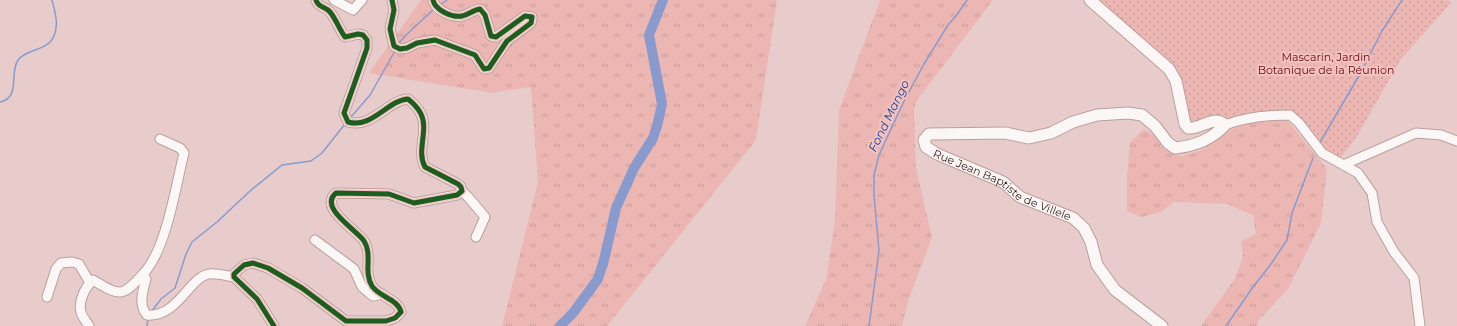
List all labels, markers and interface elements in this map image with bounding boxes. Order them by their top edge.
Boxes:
park label: Mascarin, Jardin Botanique de la Réunion [1258,50,1394,77]
water label: Fond Mango [865,77,913,154]
street label: Rue Jean Baptiste de Villele [931,146,1074,224]

